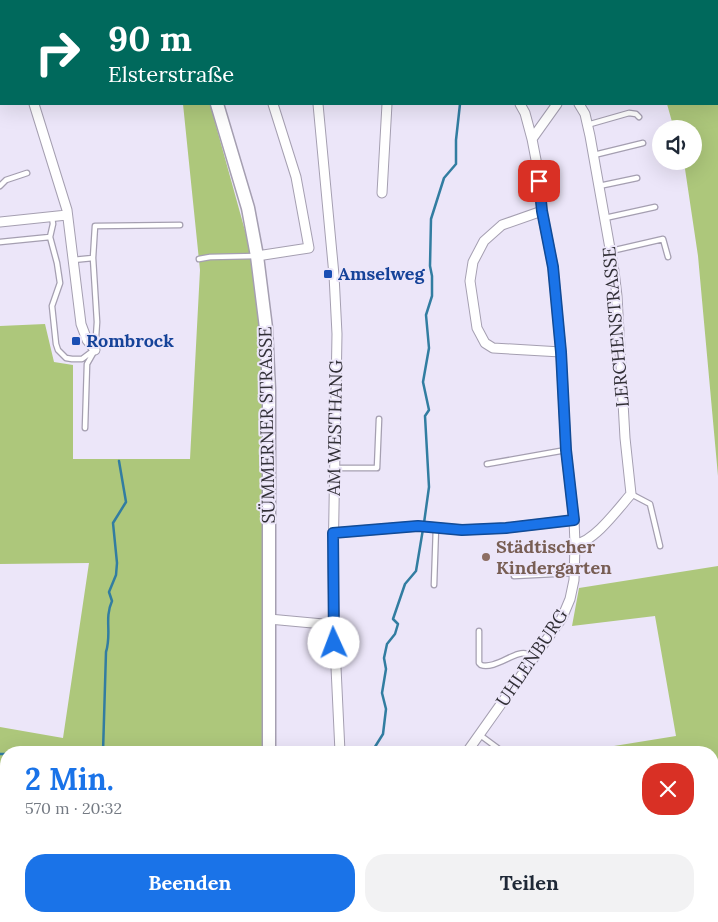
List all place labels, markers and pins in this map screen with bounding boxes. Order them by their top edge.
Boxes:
pin [518,160,560,202]
place label: Amselweg [338,262,425,285]
marker: Amselweg [322,268,334,280]
place label: Rombrock [86,329,174,352]
marker: Rombrock [70,335,82,347]
place label: Städtischer Kindergarten [496,535,612,579]
marker: Städtischer Kindergarten [480,551,492,563]

